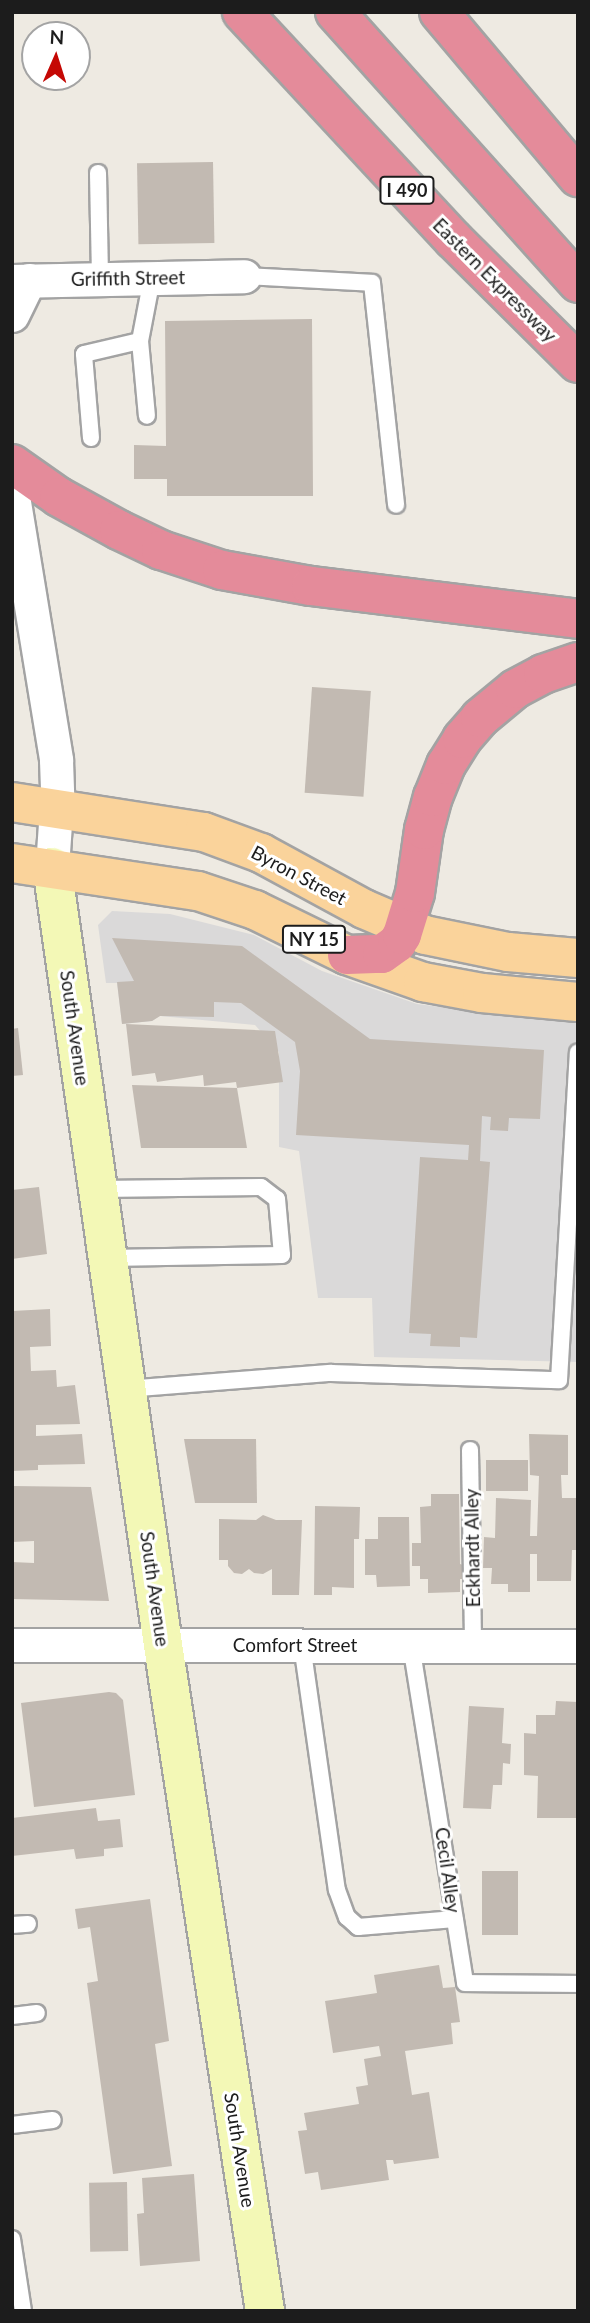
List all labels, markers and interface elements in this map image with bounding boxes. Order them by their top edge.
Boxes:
north arrow [21,21,91,91]
text: N [49,25,65,48]
road number: I 490 [379,176,435,204]
street label: Eastern Expressway [428,213,562,347]
street label: Griffith Street [71,266,185,290]
street label: Byron Street [247,840,351,910]
road number: NY 15 [281,924,347,954]
street label: South Avenue [56,969,94,1087]
street label: Eckhardt Alley [460,1488,484,1608]
street label: South Avenue [136,1530,174,1648]
street label: Comfort Street [233,1634,357,1656]
street label: Cecil Alley [431,1825,465,1915]
street label: South Avenue [220,2091,260,2209]

